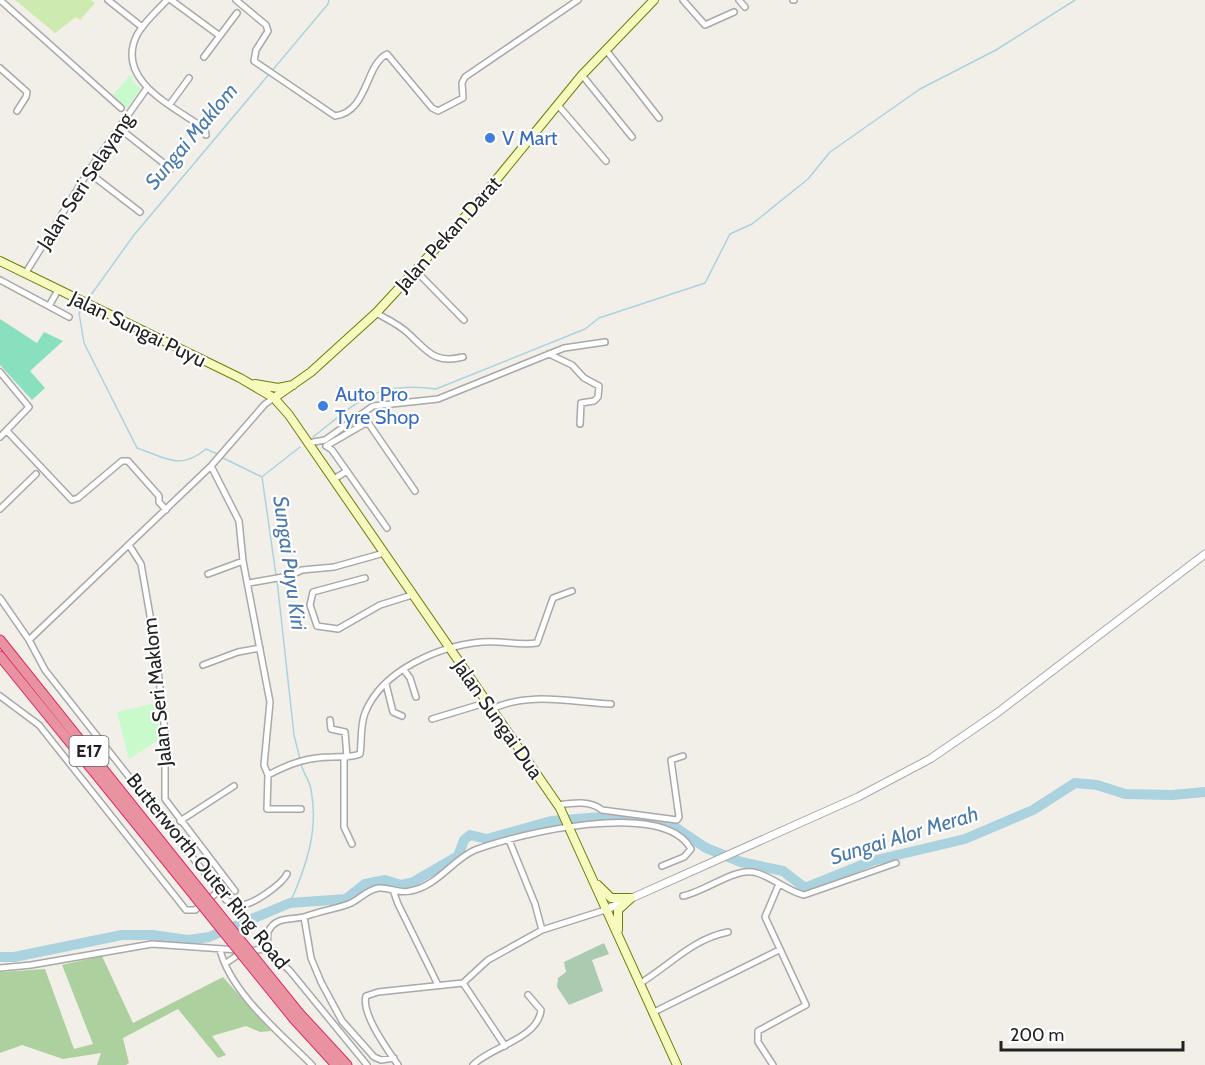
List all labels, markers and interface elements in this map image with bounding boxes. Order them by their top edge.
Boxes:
water label: Sungai Maklom [139,78,243,194]
street label: Jalan Seri Selayang [31,107,139,255]
place label: V Mart [502,126,558,150]
marker: V Mart [483,131,497,145]
street label: Jalan Pekan Darat [389,171,506,297]
street label: Jalan Sungai Puyu [65,285,210,372]
place label: Auto Pro Tyre Shop [335,382,419,429]
marker: Auto Pro Tyre Shop [316,399,330,413]
water label: Sungai Puyu Kiri [268,494,312,632]
street label: Jalan Seri Maklom [137,616,177,769]
street label: Jalan Sungai Dua [447,654,548,784]
road number: E17 [70,736,109,766]
street label: Butterworth Outer Ring Road [122,768,294,974]
water label: Sungai Alor Merah [827,801,981,869]
scale bar [1001,1014,1182,1052]
text: 200 m [1010,1024,1064,1046]

